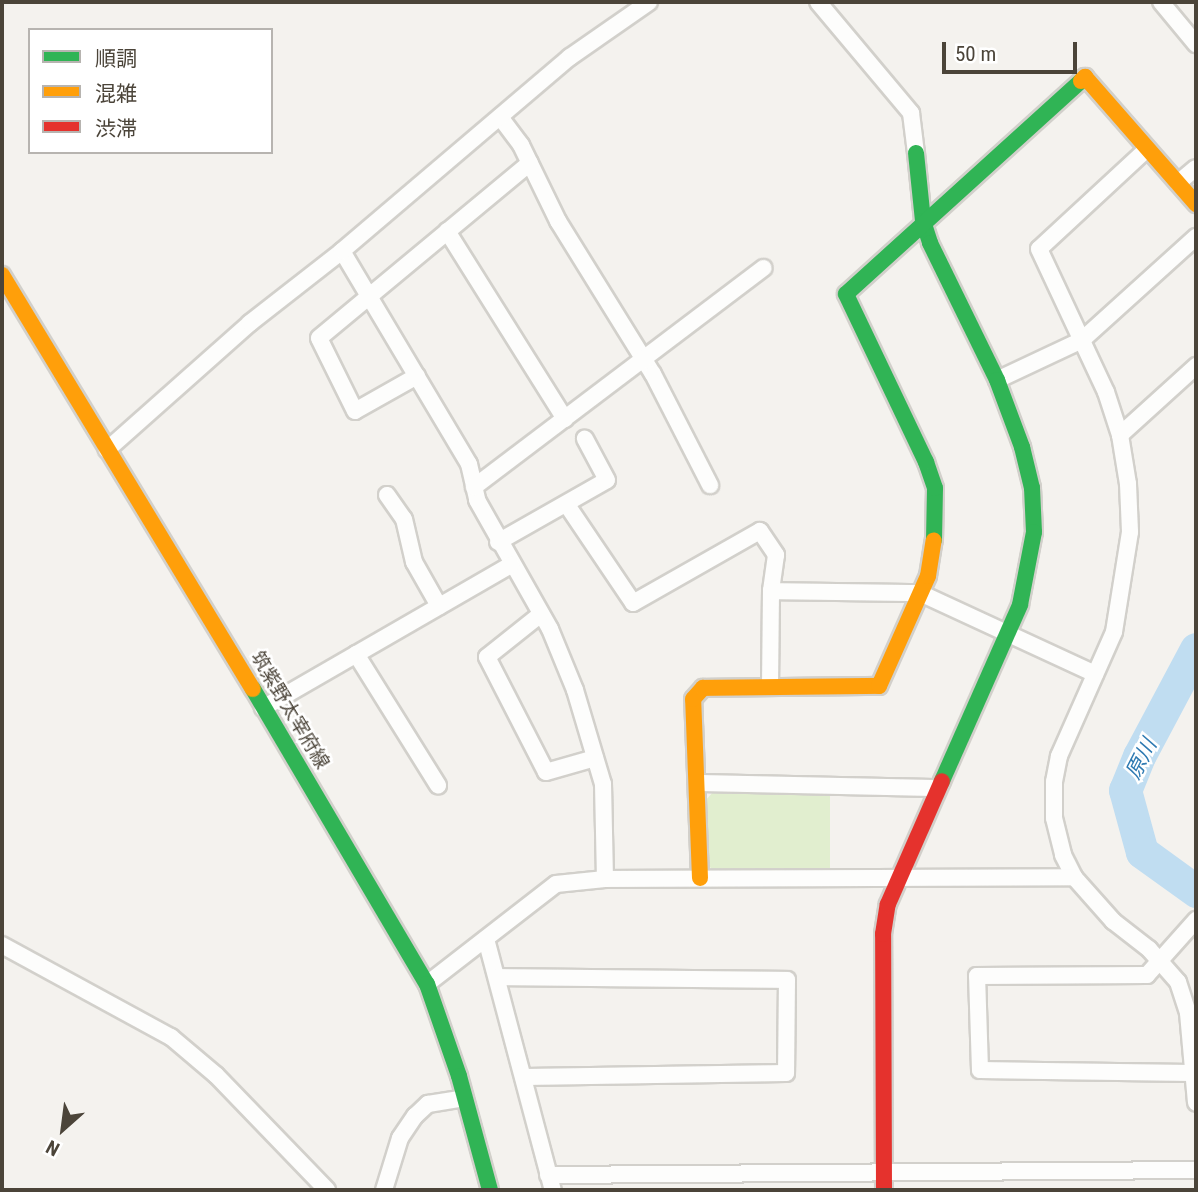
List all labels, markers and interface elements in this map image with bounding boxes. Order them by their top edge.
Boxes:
legend [28,28,273,154]
scale bar [946,28,1081,72]
text: 50 m [955,42,996,66]
text: 順調 [95,47,137,71]
text: 混雑 [95,82,137,106]
text: 渋滞 [95,117,137,141]
street label: 筑紫野太宰府線 [246,647,334,773]
water label: 原川 [1120,735,1162,783]
north arrow [28,1094,98,1164]
text: N [42,1135,63,1161]

